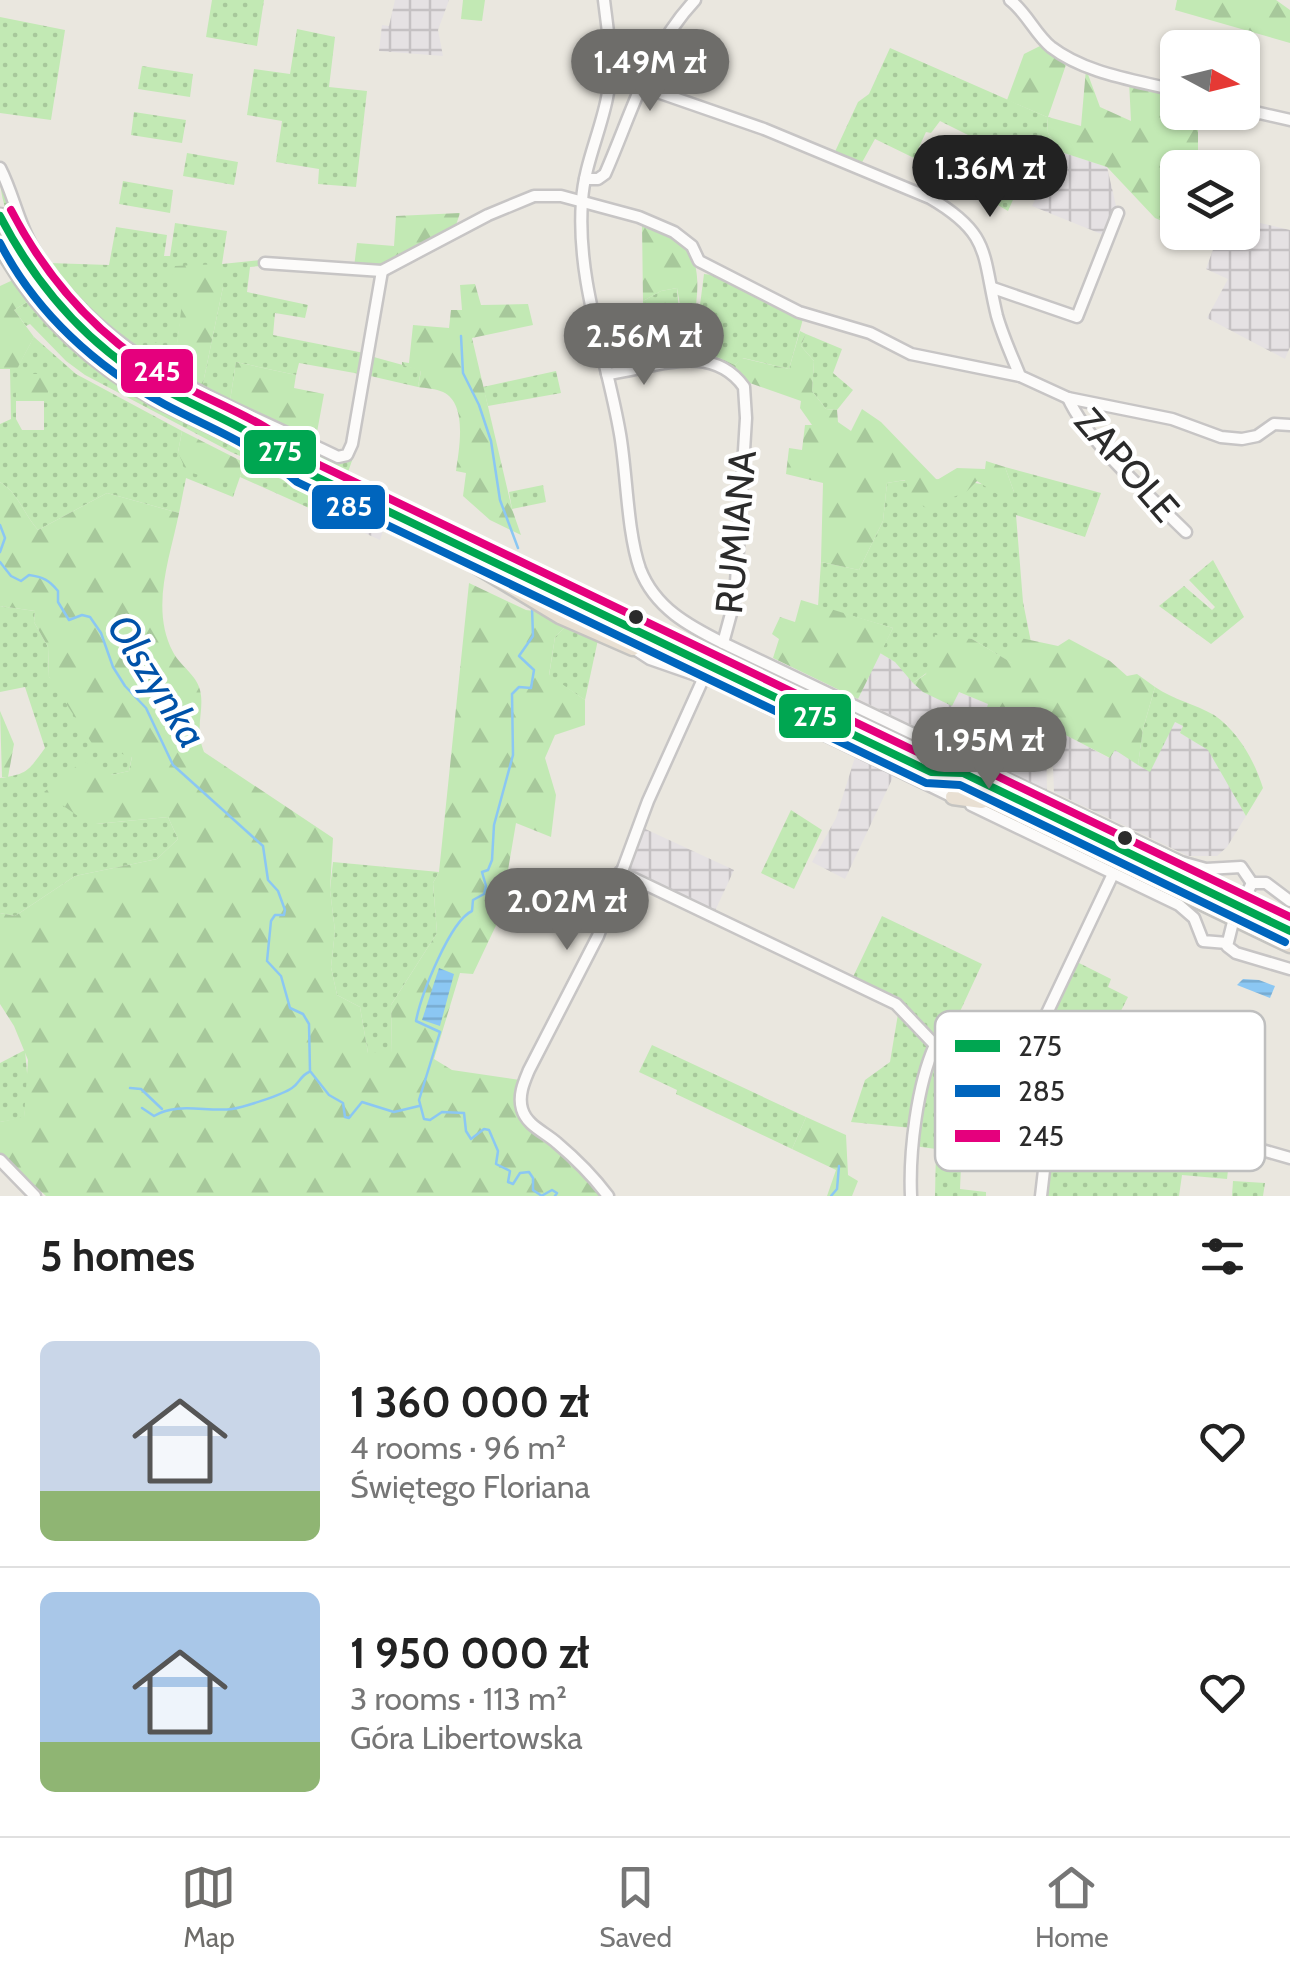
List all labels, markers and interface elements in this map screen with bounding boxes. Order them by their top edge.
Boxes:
pin: 1.49M zł [547,29,753,114]
north arrow [1160,30,1260,130]
map controls [1160,30,1260,250]
text: 1.49M zł [593,42,707,81]
pin: 1.36M zł [887,135,1093,220]
text: 1.36M zł [934,148,1046,187]
button: layers [1160,150,1260,250]
pin: 2.56M zł [541,303,747,388]
text: 2.56M zł [586,316,702,355]
line badge: 245 [119,347,195,395]
text: 245 [133,354,181,388]
street label: ZAPOLE [1065,398,1190,531]
line badge: 275 [242,428,318,476]
text: 275 [258,434,302,468]
street label: RUMIANA [705,448,766,616]
line badge: 285 [310,483,387,531]
text: 285 [326,489,372,523]
water label: Olszynka [97,605,217,756]
unlabelled marker [626,607,646,627]
line badge: 275 [777,692,853,740]
text: 275 [793,699,837,733]
pin: 1.95M zł [886,707,1092,792]
text: 1.95M zł [934,720,1044,759]
unlabelled marker [1115,828,1135,848]
pin: 2.02M zł [464,868,670,953]
text: 2.02M zł [507,881,627,920]
legend [935,1011,1265,1171]
text: 275 [1018,1029,1062,1063]
text: 285 [1018,1074,1065,1108]
text: 245 [1018,1119,1064,1153]
icon: filters [1195,1229,1250,1284]
text: 5 homes [40,1230,195,1282]
text: 1 360 000 zł [350,1376,589,1428]
icon: home [120,1381,240,1501]
icon: heart [1195,1414,1250,1469]
text: 4 rooms · 96 m² [350,1428,566,1467]
text: Świętego Floriana [350,1467,590,1506]
text: 1 950 000 zł [350,1627,589,1679]
icon: home [120,1632,240,1752]
icon: heart [1195,1665,1250,1720]
text: 3 rooms · 113 m² [350,1679,567,1718]
text: Góra Libertowska [350,1718,583,1757]
tab: Map [181,1860,236,1954]
tab: Saved [599,1860,672,1954]
tab: Home [1035,1860,1109,1954]

